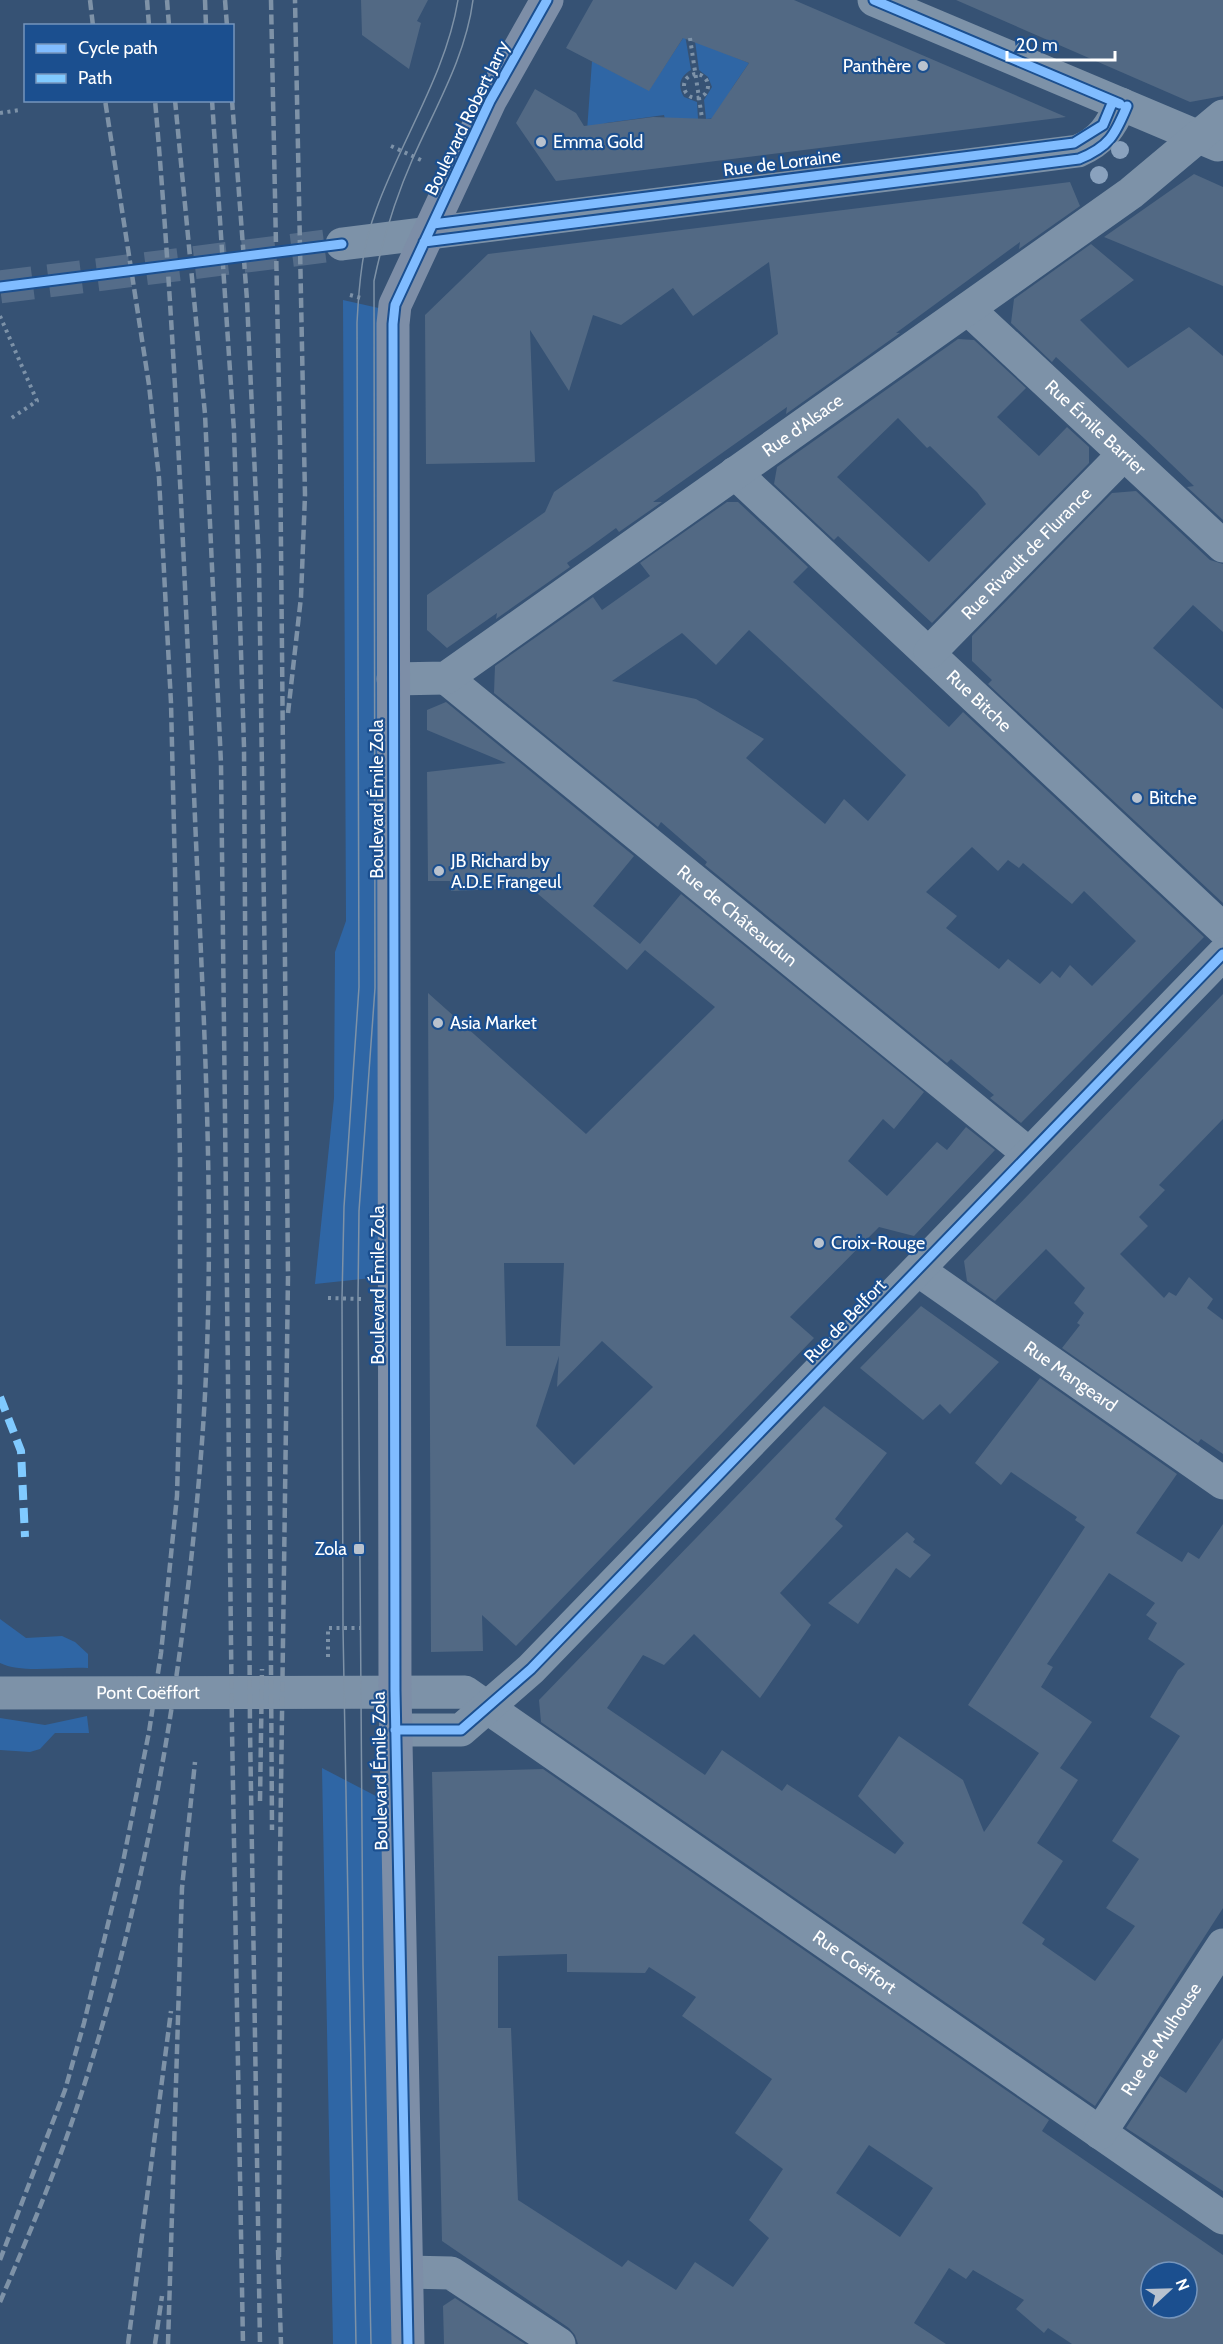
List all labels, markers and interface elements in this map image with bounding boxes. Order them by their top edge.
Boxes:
legend [24,24,234,102]
scale bar [1007,24,1115,62]
text: 20 m [1016,34,1058,56]
text: Cycle path [78,37,158,59]
street label: Boulevard Robert Jarry [420,37,514,199]
place label: Panthère [843,55,911,77]
marker: Panthère [916,59,930,73]
text: Path [78,67,112,89]
place label: Emma Gold [553,131,643,153]
marker: Emma Gold [534,135,548,149]
street label: Rue de Lorraine [722,145,842,181]
street label: Rue Émile Barrier [1040,375,1151,480]
street label: Rue d'Alsace [758,389,847,462]
street label: Rue Rivault de Flurance [957,483,1096,624]
street label: Rue Bitche [942,665,1016,737]
street label: Boulevard Émile Zola [366,719,388,879]
place label: Bitche [1149,787,1197,809]
marker: Bitche [1130,791,1144,805]
place label: JB Richard by A.D.E Frangeul [450,850,562,893]
street label: Rue de Châteaudun [673,860,802,971]
marker: JB Richard by A.D.E Frangeul [432,864,446,878]
place label: Asia Market [450,1012,537,1034]
marker: Asia Market [431,1016,445,1030]
street label: Boulevard Émile Zola [367,1205,389,1365]
place label: Croix-Rouge [831,1232,925,1254]
marker: Croix-Rouge [812,1236,826,1250]
street label: Rue de Belfort [799,1274,891,1368]
street label: Rue Mangeard [1020,1336,1121,1417]
place label: Zola [315,1538,347,1560]
marker: Zola [352,1542,366,1556]
street label: Pont Coëffort [96,1682,200,1704]
street label: Boulevard Émile Zola [368,1691,392,1851]
street label: Rue Coëffort [808,1926,900,1999]
street label: Rue de Mulhouse [1116,1979,1206,2100]
north arrow [1139,2260,1199,2320]
text: N [1172,2276,1193,2293]

